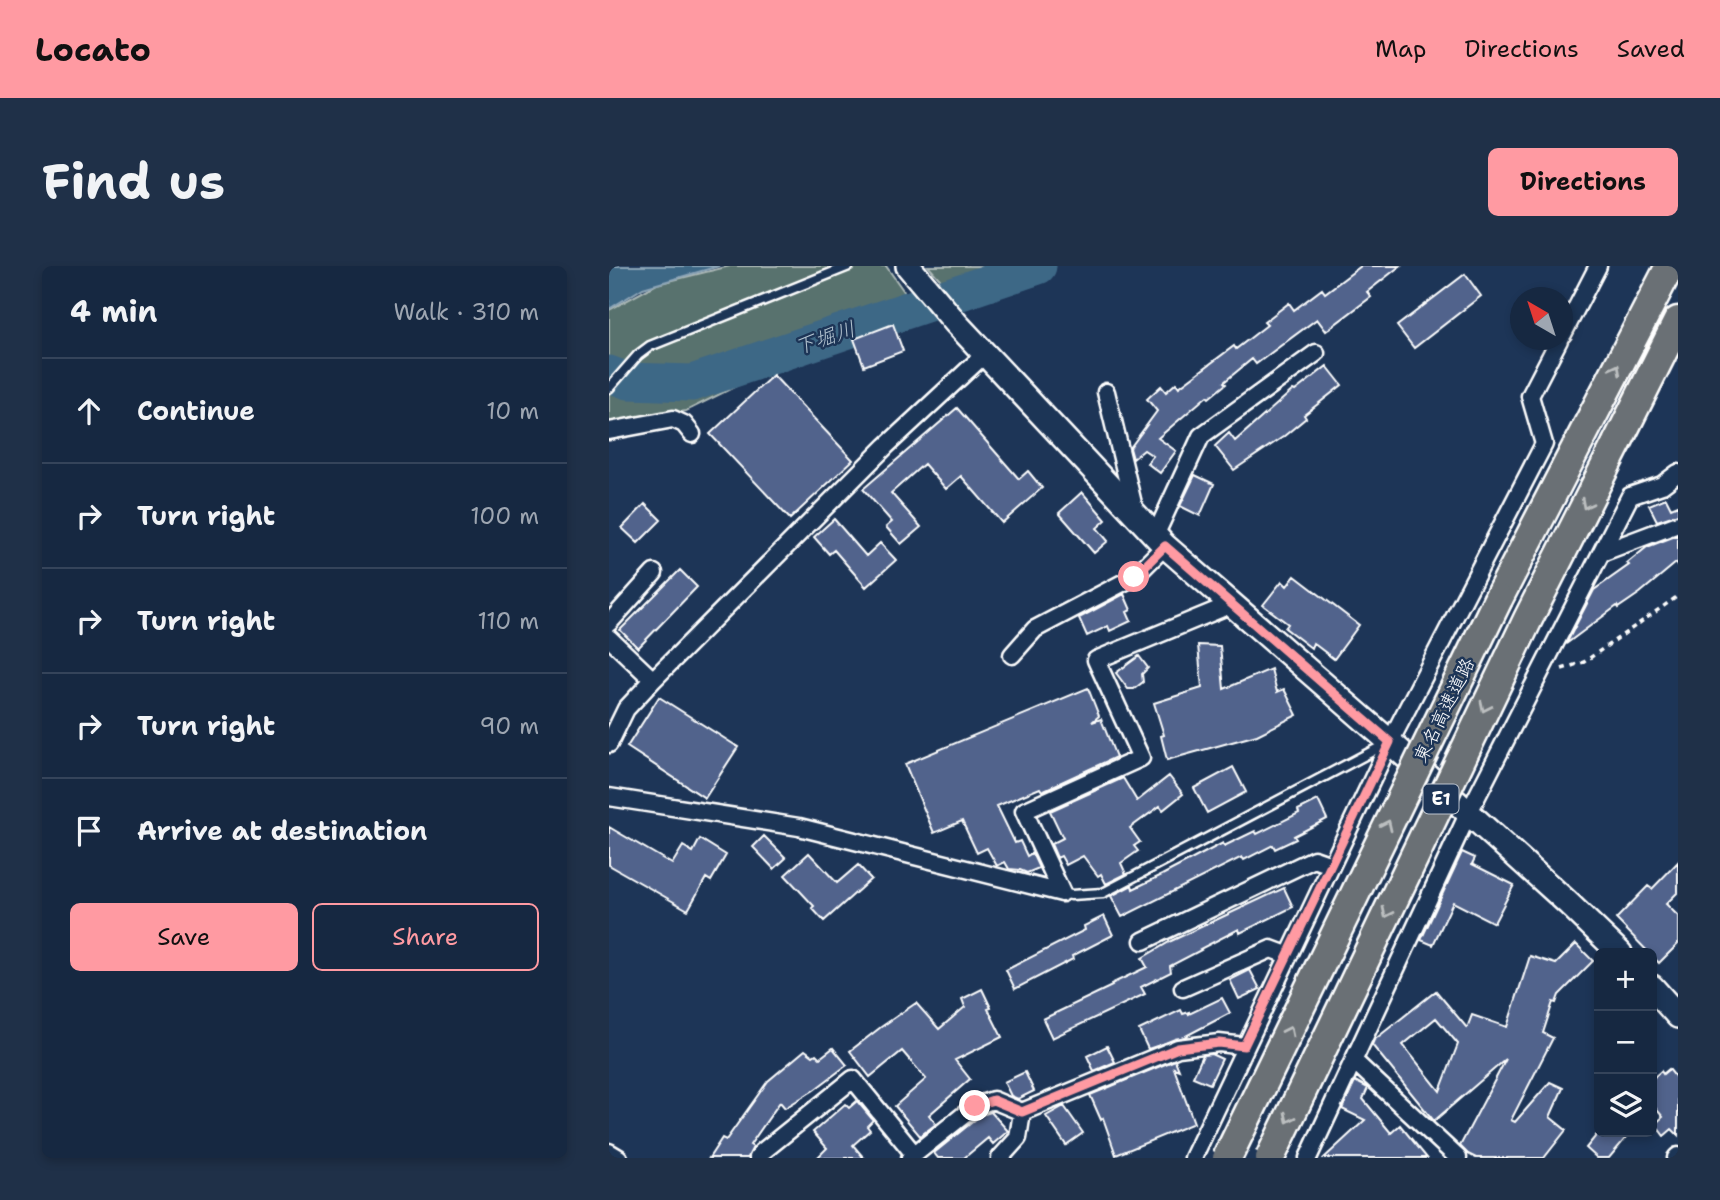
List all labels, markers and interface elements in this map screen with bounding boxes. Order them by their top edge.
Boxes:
text: Locato [35,27,151,72]
text: Map [1375,33,1426,65]
text: Directions [1464,33,1579,65]
text: Saved [1617,33,1685,65]
button: Directions [1488,148,1678,216]
text: Find us [42,149,225,215]
north arrow [1510,287,1573,350]
text: 4 min [70,291,157,332]
text: Walk · 310 m [394,297,539,327]
water label: 下堀川 [791,315,859,361]
one-way arrow [1607,364,1621,376]
icon: ahead [70,392,108,430]
text: Continue [137,393,255,428]
text: 10 m [486,396,539,426]
icon: right [70,497,108,535]
one-way arrow [1581,497,1595,509]
text: Turn right [137,498,275,533]
text: 100 m [470,501,539,531]
route start [1118,561,1149,592]
icon: right [70,602,108,640]
text: Turn right [137,603,275,638]
text: 110 m [477,606,539,636]
street label: 東名高速道路 [1408,653,1480,767]
one-way arrow [1479,700,1493,713]
icon: right [70,707,108,745]
text: Turn right [137,708,275,743]
text: 90 m [479,711,539,741]
road number: E1 [1423,784,1459,814]
icon: arrive [70,812,108,850]
text: Arrive at destination [137,813,427,848]
one-way arrow [1379,820,1393,832]
button: Save [70,903,298,971]
button: Share [312,903,539,971]
one-way arrow [1381,906,1395,918]
map controls [1594,948,1657,1137]
button: + [1594,948,1657,1011]
button: − [1594,1011,1657,1074]
one-way arrow [1281,1026,1295,1038]
button: layers [1594,1074,1657,1137]
route end [959,1090,990,1121]
one-way arrow [1283,1111,1297,1123]

